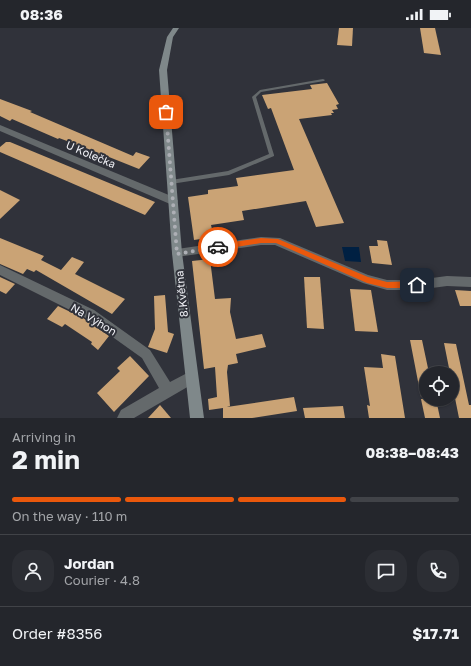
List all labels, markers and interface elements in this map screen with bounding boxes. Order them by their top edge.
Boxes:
text: 08:36 [20,5,63,23]
pin [149,95,183,129]
icon: bag [155,101,177,123]
street label: U Kolečka [64,138,118,170]
courier [198,227,238,267]
icon: car [207,236,229,258]
pin [400,268,434,302]
street label: 8.Května [172,270,190,318]
icon: home [406,274,428,296]
street label: Na Výhon [69,300,119,338]
map controls [419,366,459,406]
button: locate [419,366,459,406]
text: Arriving in [12,429,76,445]
text: 08:38–08:43 [365,443,459,461]
text: 2 min [12,444,80,475]
text: On the way · 110 m [12,508,127,524]
button: person [12,550,54,592]
button: chat [365,550,407,592]
button: phone [417,550,459,592]
text: Jordan [64,554,114,572]
text: Courier · 4.8 [64,572,140,588]
text: Order #8356 [12,624,102,642]
text: $17.71 [412,624,459,642]

